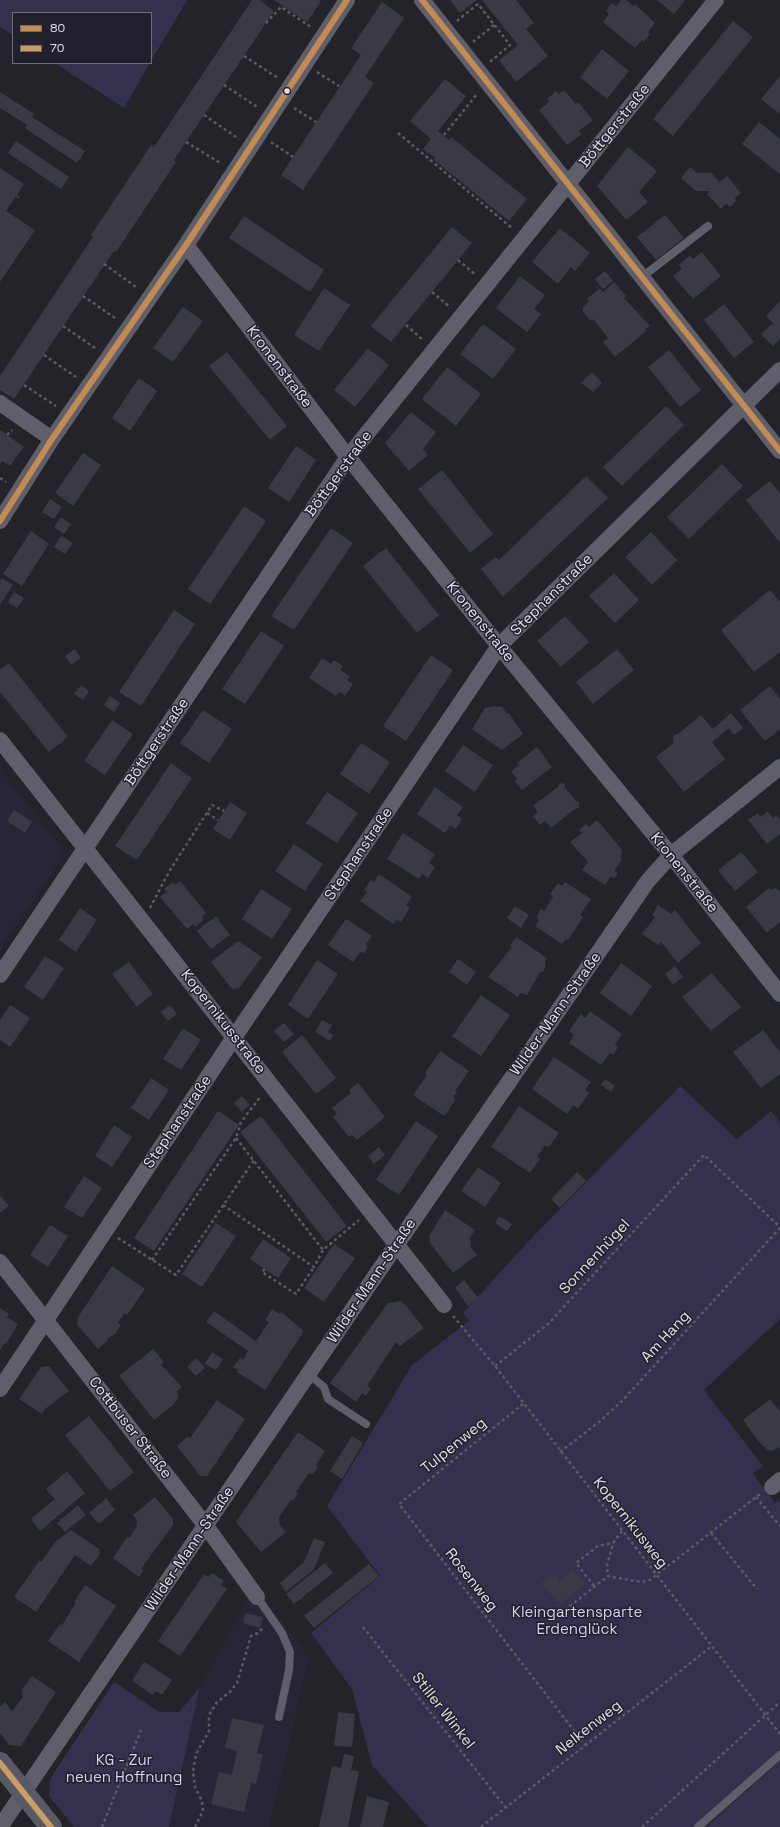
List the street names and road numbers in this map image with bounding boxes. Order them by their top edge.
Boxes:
street label: Böttgerstraße [576,81,654,171]
street label: Kronenstraße [242,322,316,412]
street label: Böttgerstraße [302,427,376,521]
street label: Stephanstraße [507,550,597,640]
street label: Kronenstraße [442,578,518,666]
street label: Böttgerstraße [121,695,193,789]
street label: Stephanstraße [321,804,397,904]
street label: Kronenstraße [646,829,722,917]
street label: Wilder-Mann-Straße [507,949,605,1079]
street label: Kopernikusstraße [177,966,269,1078]
street label: Stephanstraße [140,1072,216,1172]
street label: Wilder-Mann-Straße [324,1215,420,1347]
street label: Sonnenhügel [556,1216,634,1298]
street label: Am Hang [638,1308,694,1366]
street label: Cottbuser Straße [85,1374,175,1482]
street label: Tulpenweg [418,1414,490,1478]
street label: Kopernikusweg [589,1474,671,1572]
street label: Wilder-Mann-Straße [142,1483,238,1615]
street label: Rosenweg [441,1545,501,1615]
street label: Stiller Winkel [408,1669,478,1753]
street label: Nelkenweg [553,1697,625,1759]

